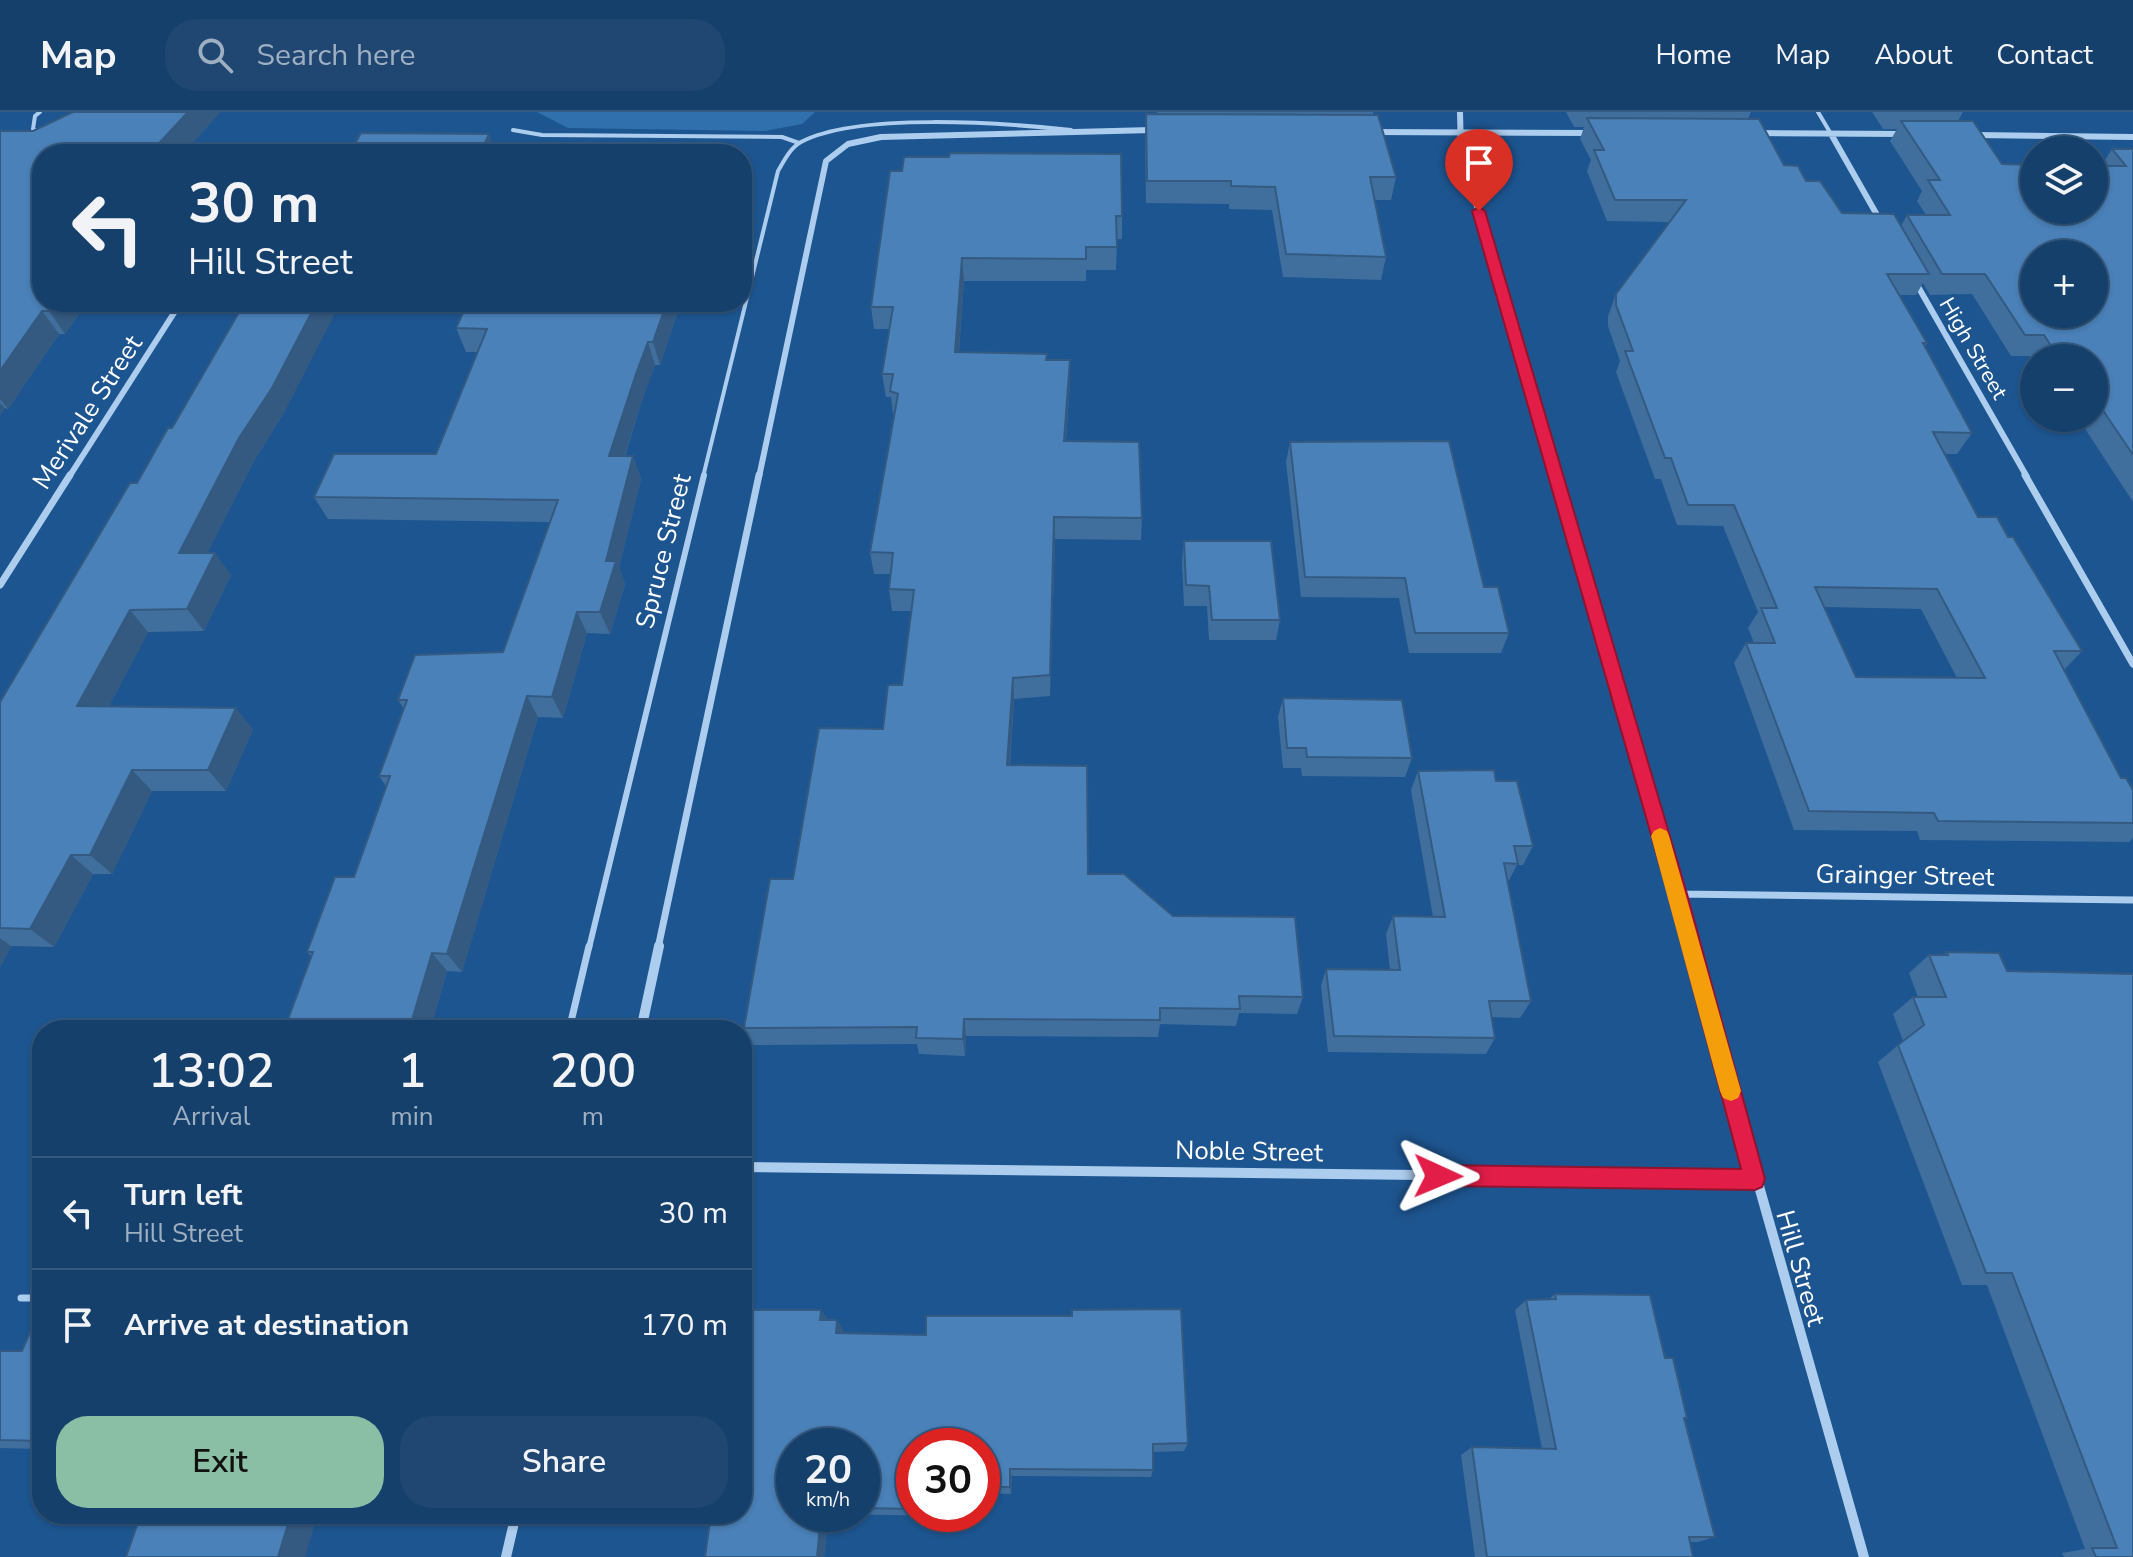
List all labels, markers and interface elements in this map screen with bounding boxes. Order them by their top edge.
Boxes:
search box [165,19,725,91]
text: Map [40,30,117,81]
icon: search [193,33,237,77]
text: Search here [257,35,416,76]
text: Home [1656,36,1731,74]
text: Map [1775,36,1830,74]
text: About [1874,36,1952,74]
text: Contact [1996,36,2093,74]
pin [1445,129,1513,211]
map controls [2020,136,2108,432]
button: layers [2020,136,2108,224]
icon: arrive [1457,141,1501,185]
text: 30 m [188,165,319,242]
icon: left [56,176,160,280]
text: Hill Street [188,238,353,287]
button: + [2020,240,2108,328]
street label: High Street [1932,292,2015,405]
street label: Merivale Street [24,328,151,496]
button: − [2020,344,2108,432]
street label: Spruce Street [627,469,700,632]
street label: Grainger Street [1815,856,1995,895]
text: 13:02 [148,1038,275,1104]
text: 1 [398,1038,426,1104]
text: 200 [550,1038,636,1104]
text: Arrival [172,1099,250,1134]
text: min [391,1099,434,1134]
text: m [582,1099,604,1134]
street label: Noble Street [1175,1133,1324,1170]
position arrow [1396,1134,1480,1218]
text: Turn left [124,1175,242,1216]
icon: left [56,1191,100,1235]
text: 30 m [659,1193,728,1234]
street label: Hill Street [1767,1206,1834,1331]
text: Hill Street [124,1216,243,1251]
icon: arrive [56,1303,100,1347]
text: Arrive at destination [124,1305,409,1346]
text: 170 m [641,1305,728,1346]
button: Exit [56,1416,384,1508]
button: Share [400,1416,728,1508]
speed limit sign: 30 [896,1428,1000,1532]
text: 20 [804,1443,852,1497]
text: km/h [806,1486,850,1513]

